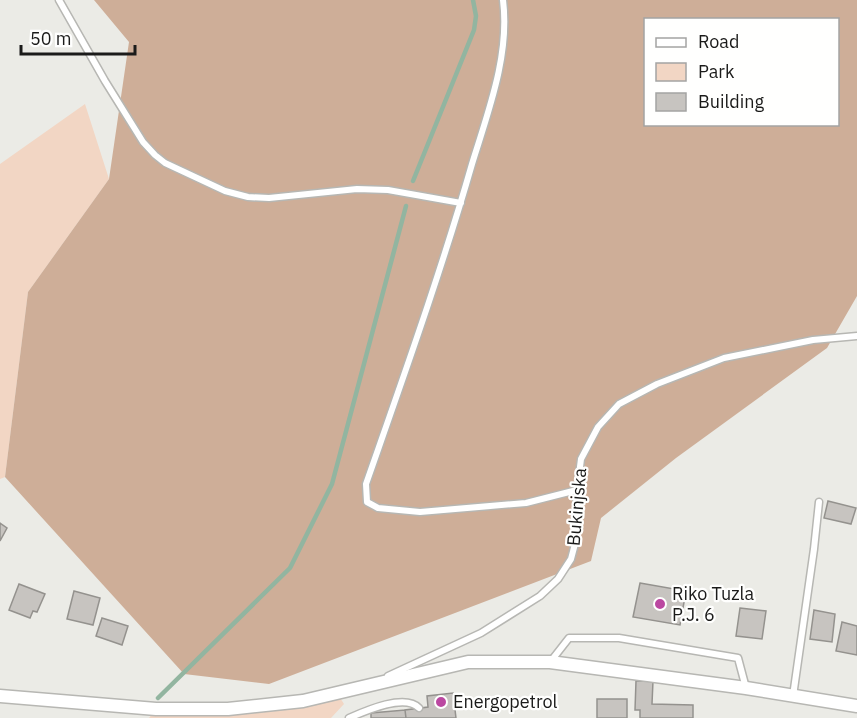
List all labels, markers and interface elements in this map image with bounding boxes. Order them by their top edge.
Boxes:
scale bar [21,18,135,56]
legend [644,18,839,126]
text: 50 m [30,27,72,50]
text: Road [698,30,739,53]
text: Park [698,60,735,83]
text: Building [698,90,765,113]
street label: Bukinjska [562,466,591,547]
place label: Riko Tuzla P.J. 6 [672,582,754,626]
marker: Riko Tuzla P.J. 6 [653,597,667,611]
place label: Energopetrol [453,690,558,713]
marker: Energopetrol [434,695,448,709]

